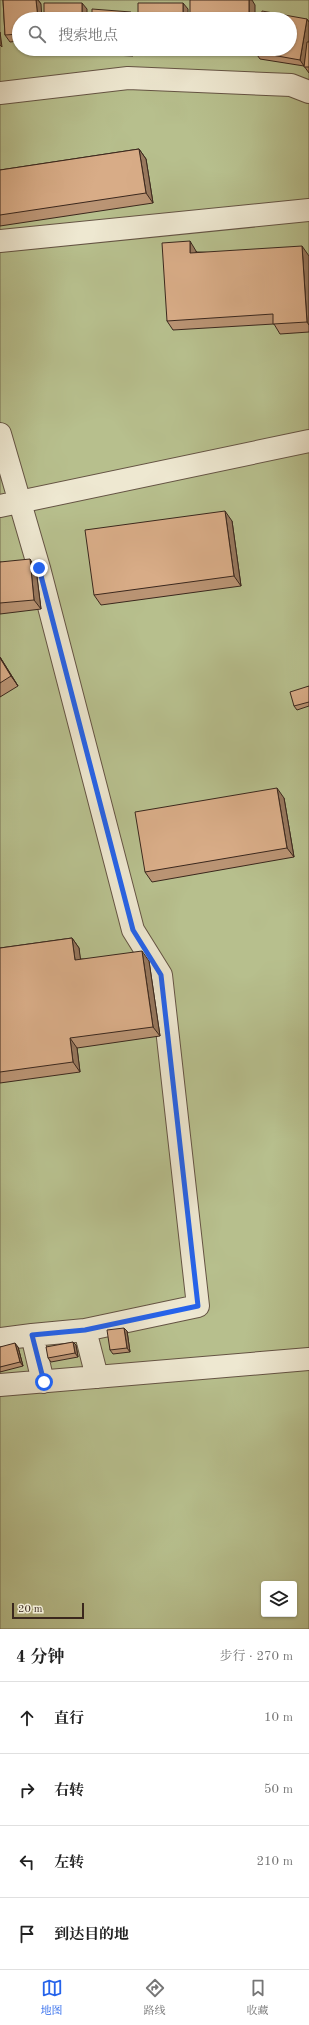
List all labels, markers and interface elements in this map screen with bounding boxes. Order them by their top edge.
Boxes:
search box [12,12,297,56]
icon: search [26,23,48,45]
text: 搜索地点 [58,29,118,44]
route end [30,559,48,577]
route start [35,1373,53,1391]
map controls [261,1581,297,1617]
button: layers [261,1581,297,1617]
scale bar [12,1601,84,1620]
text: 20 m [18,1604,43,1615]
text: 4 分钟 [16,1649,65,1666]
text: 步行 · 270 m [219,1650,293,1663]
icon: ahead [16,1707,38,1729]
text: 10 m [264,1711,293,1724]
text: 直行 [54,1712,84,1727]
icon: right [16,1779,38,1801]
text: 50 m [264,1783,293,1796]
text: 右转 [54,1784,84,1799]
icon: left [16,1851,38,1873]
text: 210 m [256,1855,293,1868]
text: 左转 [54,1856,84,1871]
icon: arrive [16,1923,38,1945]
text: 到达目的地 [54,1928,129,1943]
tab: 地图 [41,1977,63,2019]
tab: 路线 [144,1977,166,2019]
tab: 收藏 [247,1977,269,2019]

